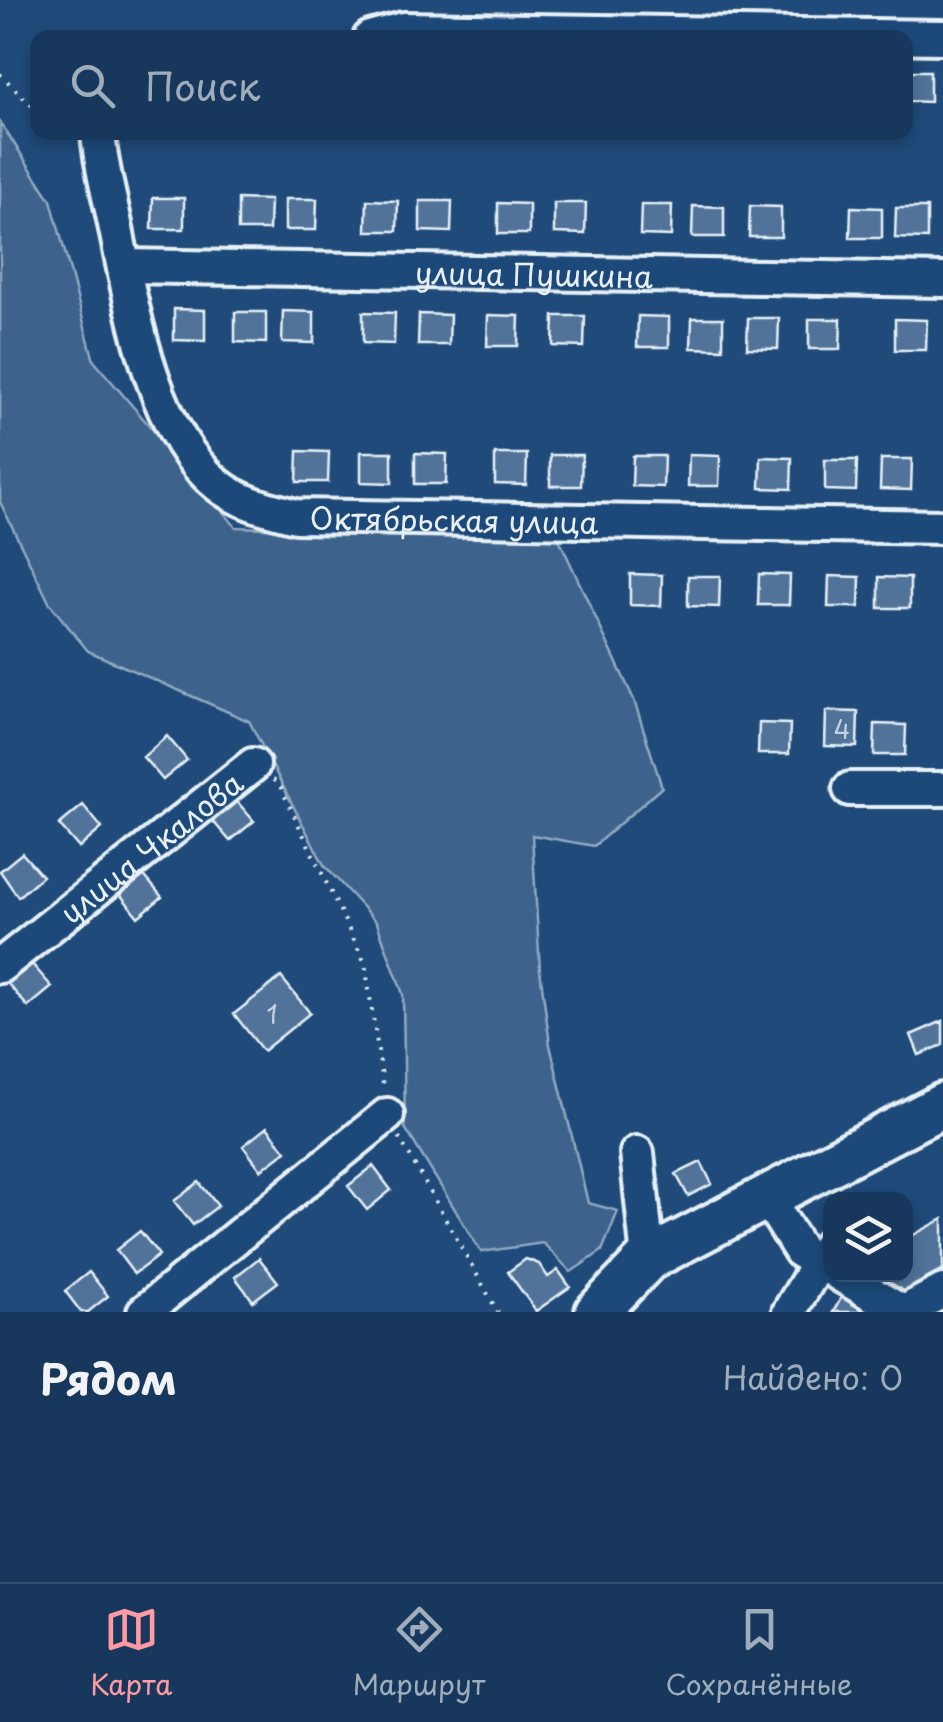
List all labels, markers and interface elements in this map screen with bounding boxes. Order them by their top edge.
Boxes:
search box [30,30,913,140]
text: Поиск [145,57,260,114]
icon: search [65,58,120,113]
street label: улица Пушкина [415,248,653,298]
street label: Октябрьская улица [309,494,599,544]
house number: 4 [834,710,850,748]
street label: улица Чкалова [49,759,252,933]
house number: 1 [266,995,278,1033]
map controls [823,1192,913,1282]
button: layers [823,1192,913,1282]
text: Рядом [40,1346,177,1409]
text: Найдено: 0 [723,1353,903,1401]
tab: Карта [90,1602,172,1705]
tab: Маршрут [353,1602,485,1705]
tab: Сохранённые [666,1602,853,1705]

